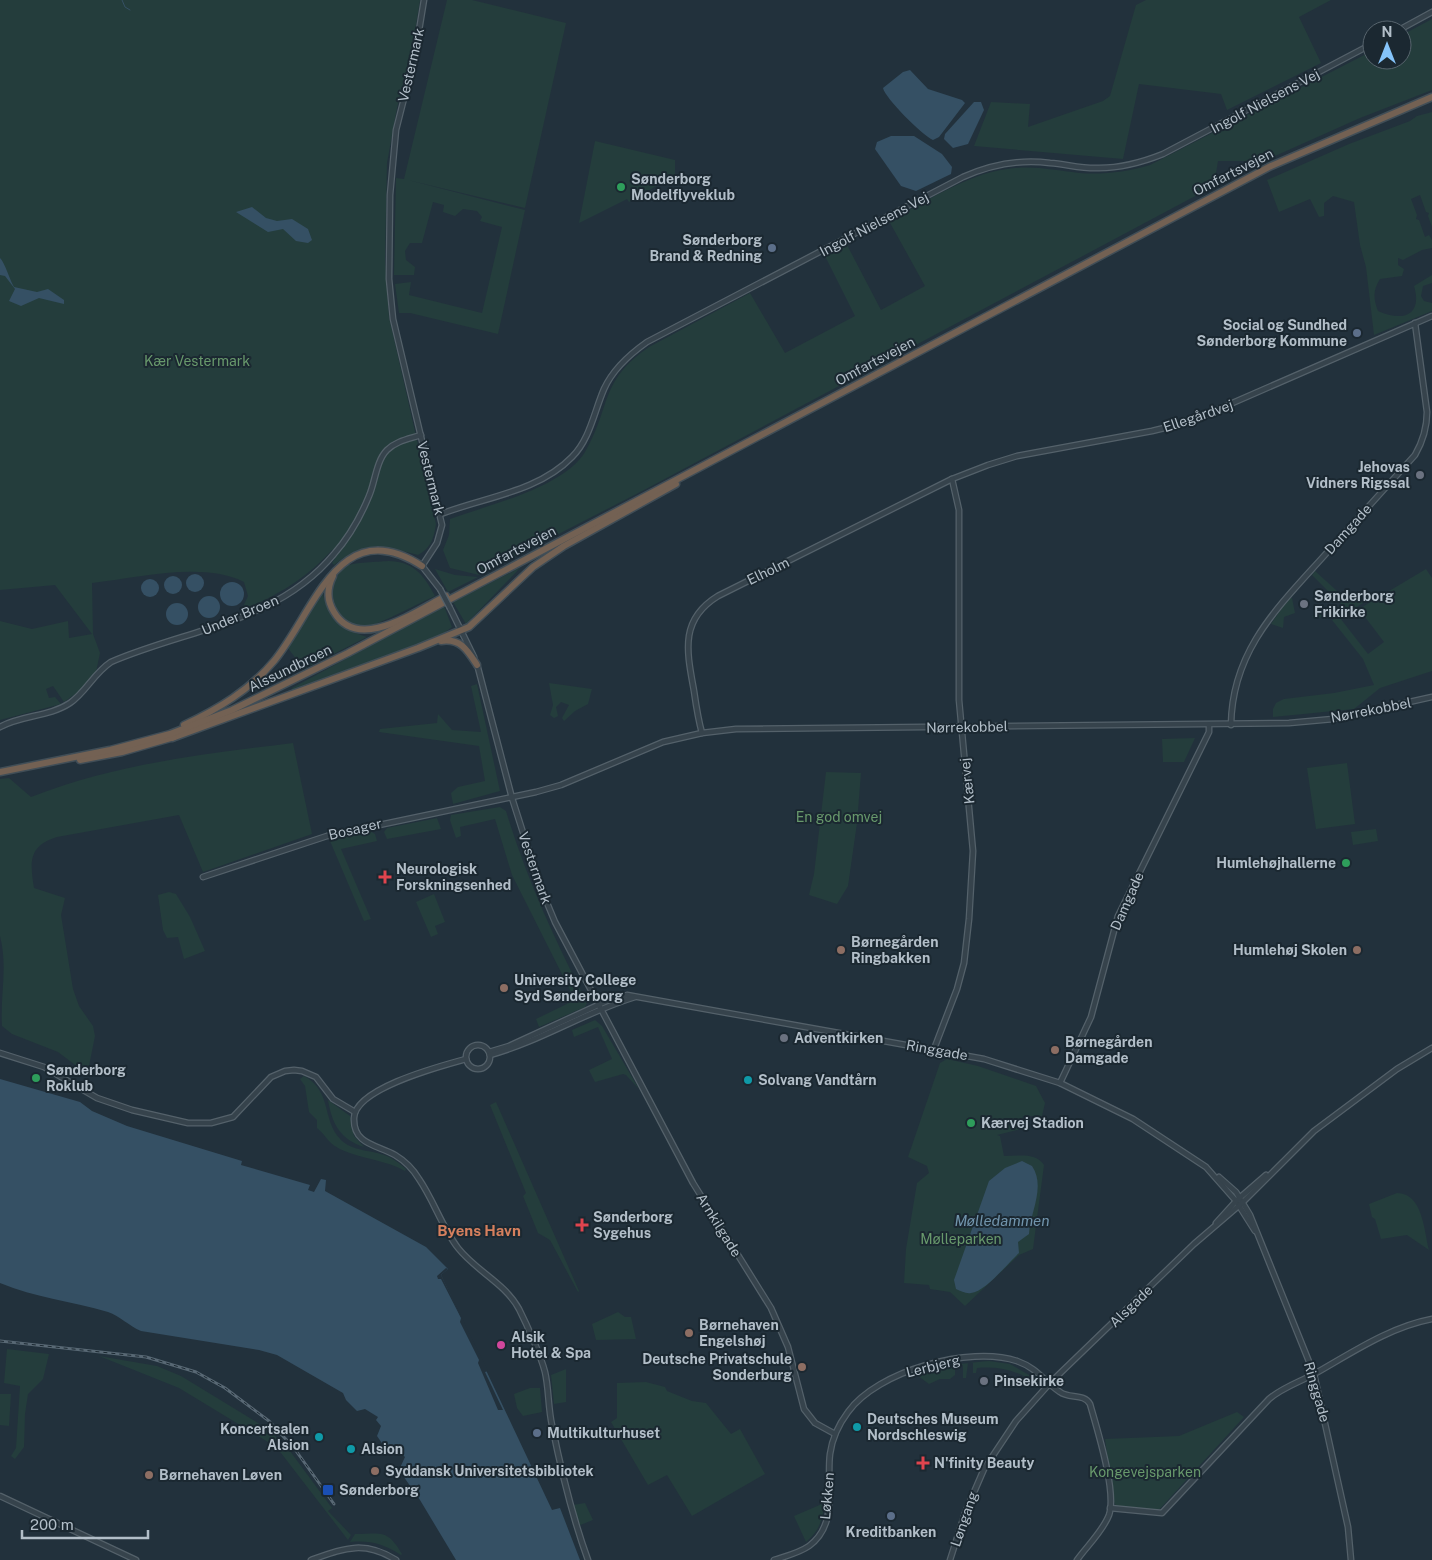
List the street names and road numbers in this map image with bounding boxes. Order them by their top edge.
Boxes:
street label: Vestermark [395,26,427,104]
street label: Ingolf Nielsens Vej [1208,66,1322,136]
street label: Omfartsvejen [1190,145,1276,199]
street label: Ingolf Nielsens Vej [817,189,931,259]
street label: Omfartsvejen [833,333,917,389]
street label: Ellegårdvej [1161,397,1235,435]
street label: Vestermark [414,439,448,517]
street label: Damgade [1321,501,1375,557]
street label: Omfartsvejen [474,522,558,578]
street label: Elholm [744,554,792,588]
street label: Under Broen [199,592,281,638]
street label: Alssundbroen [246,641,334,695]
street label: Nørrekobbel [1329,694,1413,726]
street label: Nørrekobbel [926,718,1008,736]
street label: Kærvej [957,757,977,805]
street label: Bosager [327,815,383,843]
street label: Vestermark [515,830,555,906]
street label: Damgade [1107,869,1147,933]
street label: Ringgade [905,1037,969,1063]
street label: Arnkilgade [693,1190,745,1260]
street label: Alsgade [1106,1282,1156,1330]
street label: Lerbjerg [904,1352,962,1380]
street label: Ringgade [1301,1360,1333,1424]
street label: Løkken [817,1472,837,1520]
street label: Løngang [947,1489,981,1549]

